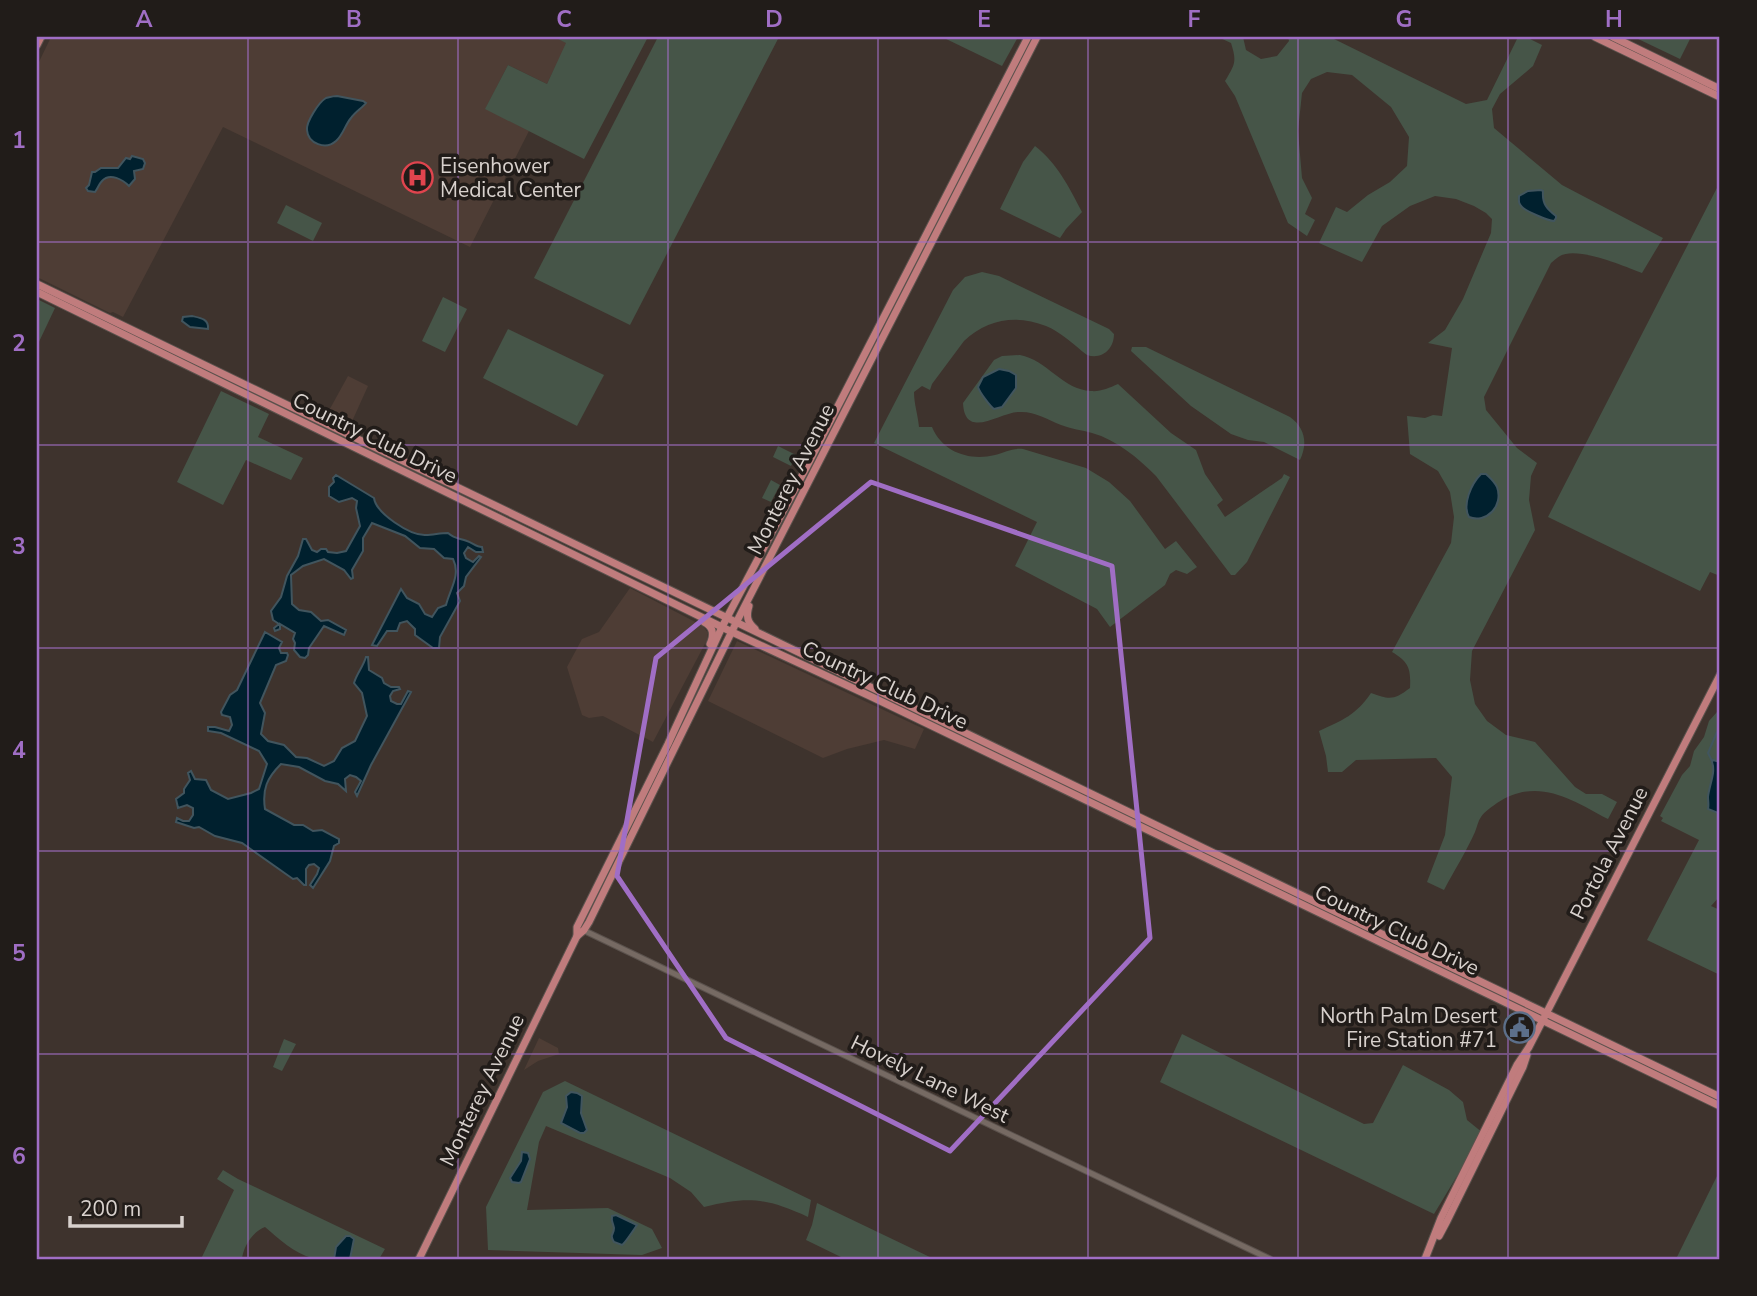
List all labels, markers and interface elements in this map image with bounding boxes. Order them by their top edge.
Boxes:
text: A [135,4,153,35]
text: B [346,4,362,35]
text: C [556,4,572,35]
text: D [765,4,783,35]
text: E [977,4,991,35]
text: F [1188,4,1201,35]
text: G [1396,4,1412,35]
text: H [1605,4,1623,35]
text: 1 [12,125,26,156]
place label: Eisenhower Medical Center [440,152,582,204]
hospital icon: Eisenhower Medical Center [400,161,434,195]
text: 2 [12,328,26,359]
street label: Country Club Drive [288,386,462,490]
street label: Monterey Avenue [741,399,841,559]
text: 3 [12,531,26,562]
street label: Country Club Drive [797,634,973,736]
text: 4 [12,735,26,766]
street label: Portola Avenue [1563,782,1655,924]
street label: Country Club Drive [1310,878,1484,982]
text: 5 [12,938,26,969]
place label: North Palm Desert Fire Station #71 [1320,1002,1498,1054]
street label: Monterey Avenue [433,1009,531,1171]
public building icon: North Palm Desert Fire Station #71 [1503,1011,1537,1045]
street label: Hovely Lane West [846,1029,1014,1130]
text: 6 [12,1141,26,1172]
scale bar [70,1184,182,1228]
text: 200 m [80,1195,141,1223]

